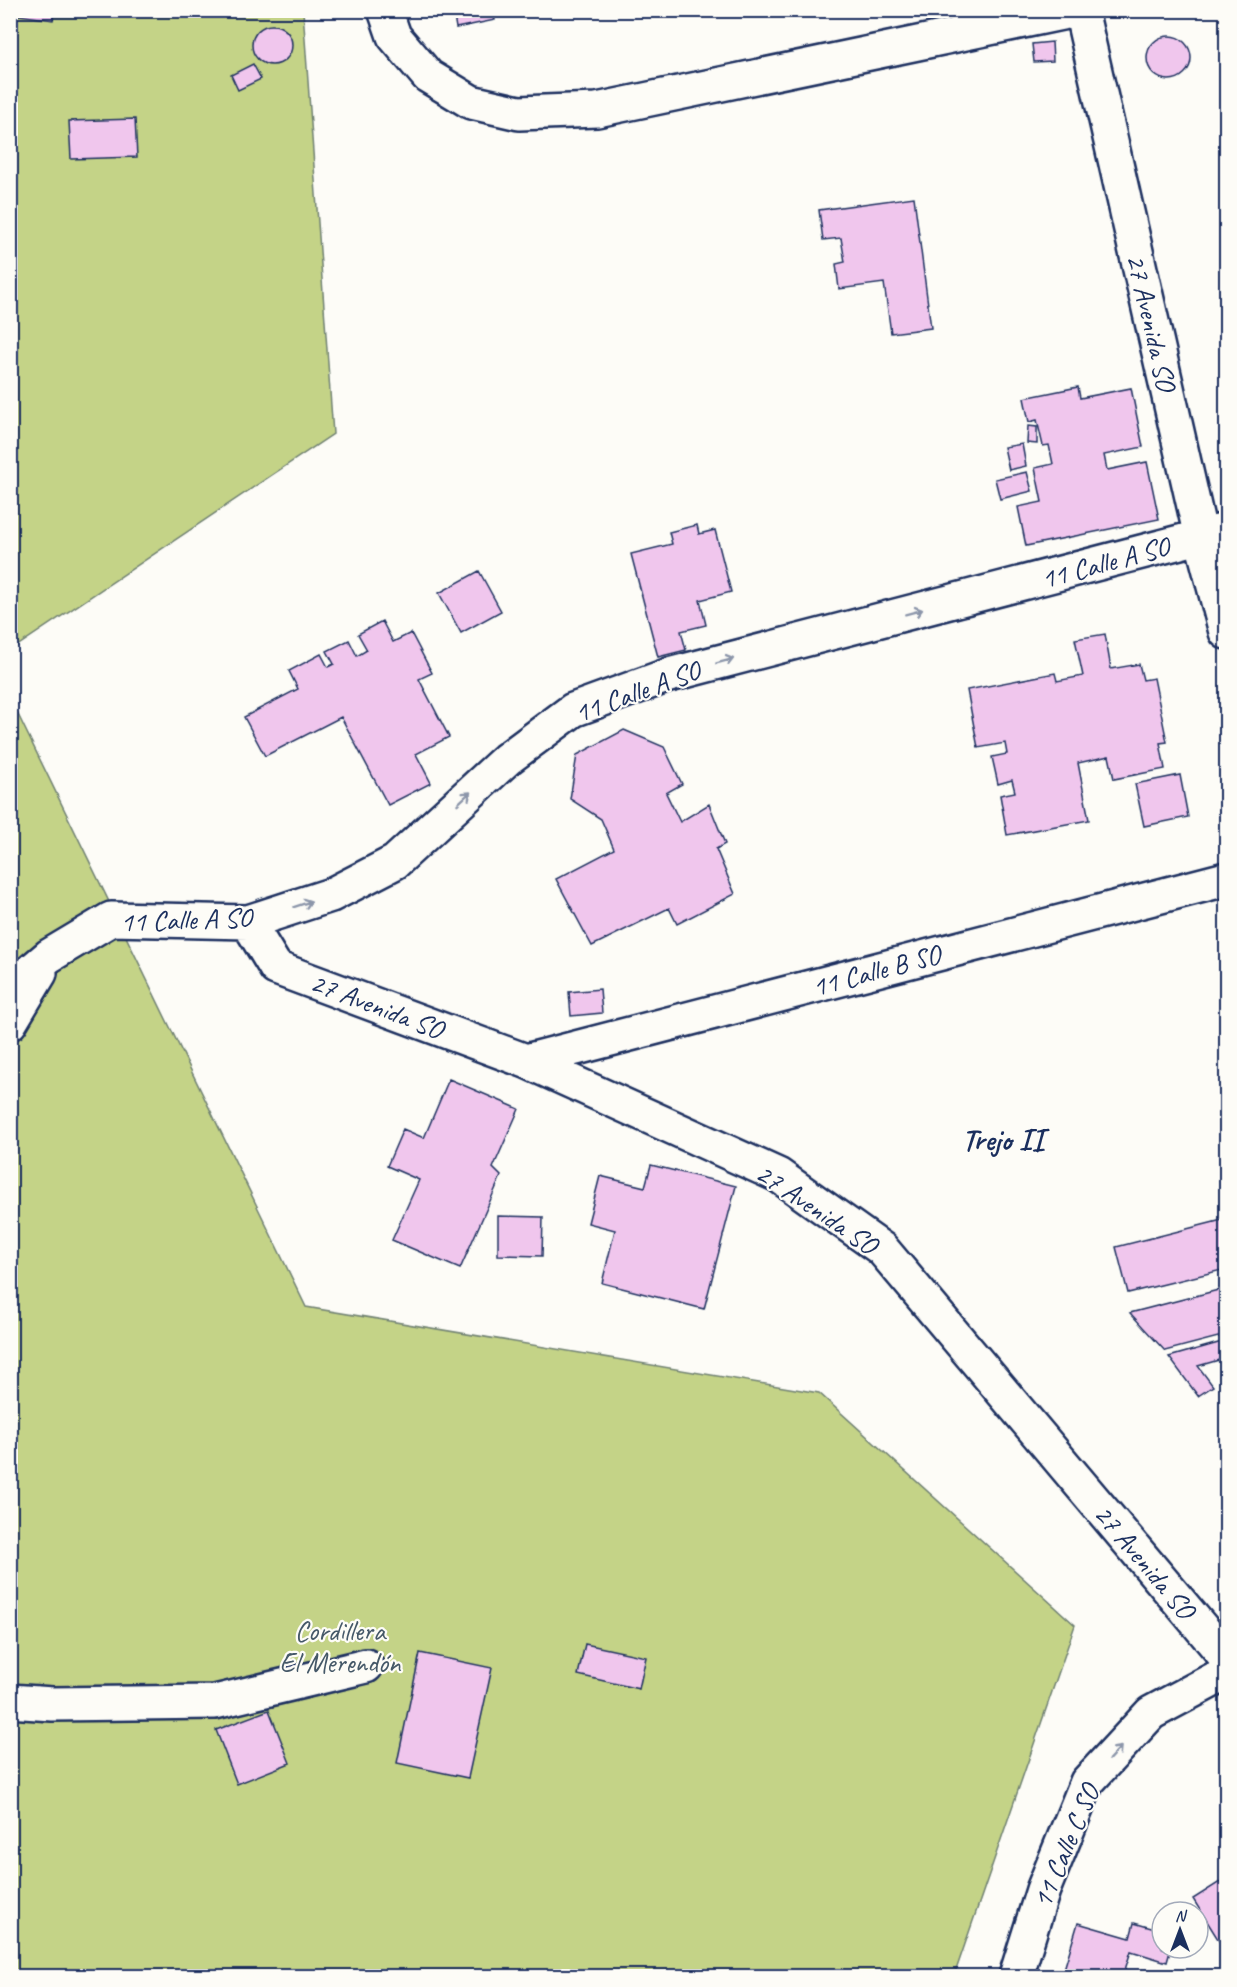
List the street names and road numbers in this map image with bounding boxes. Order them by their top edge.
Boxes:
street label: 27 Avenida SO [1119,250,1185,397]
street label: 11 Calle A SO [1037,528,1176,596]
street label: 11 Calle A SO [570,652,708,730]
street label: 11 Calle A SO [120,900,255,939]
street label: 11 Calle B SO [808,936,947,1004]
street label: 27 Avenida SO [306,964,451,1048]
street label: 27 Avenida SO [749,1155,887,1264]
street label: 27 Avenida SO [1086,1497,1205,1628]
street label: 11 Calle C SO [1024,1777,1108,1913]

